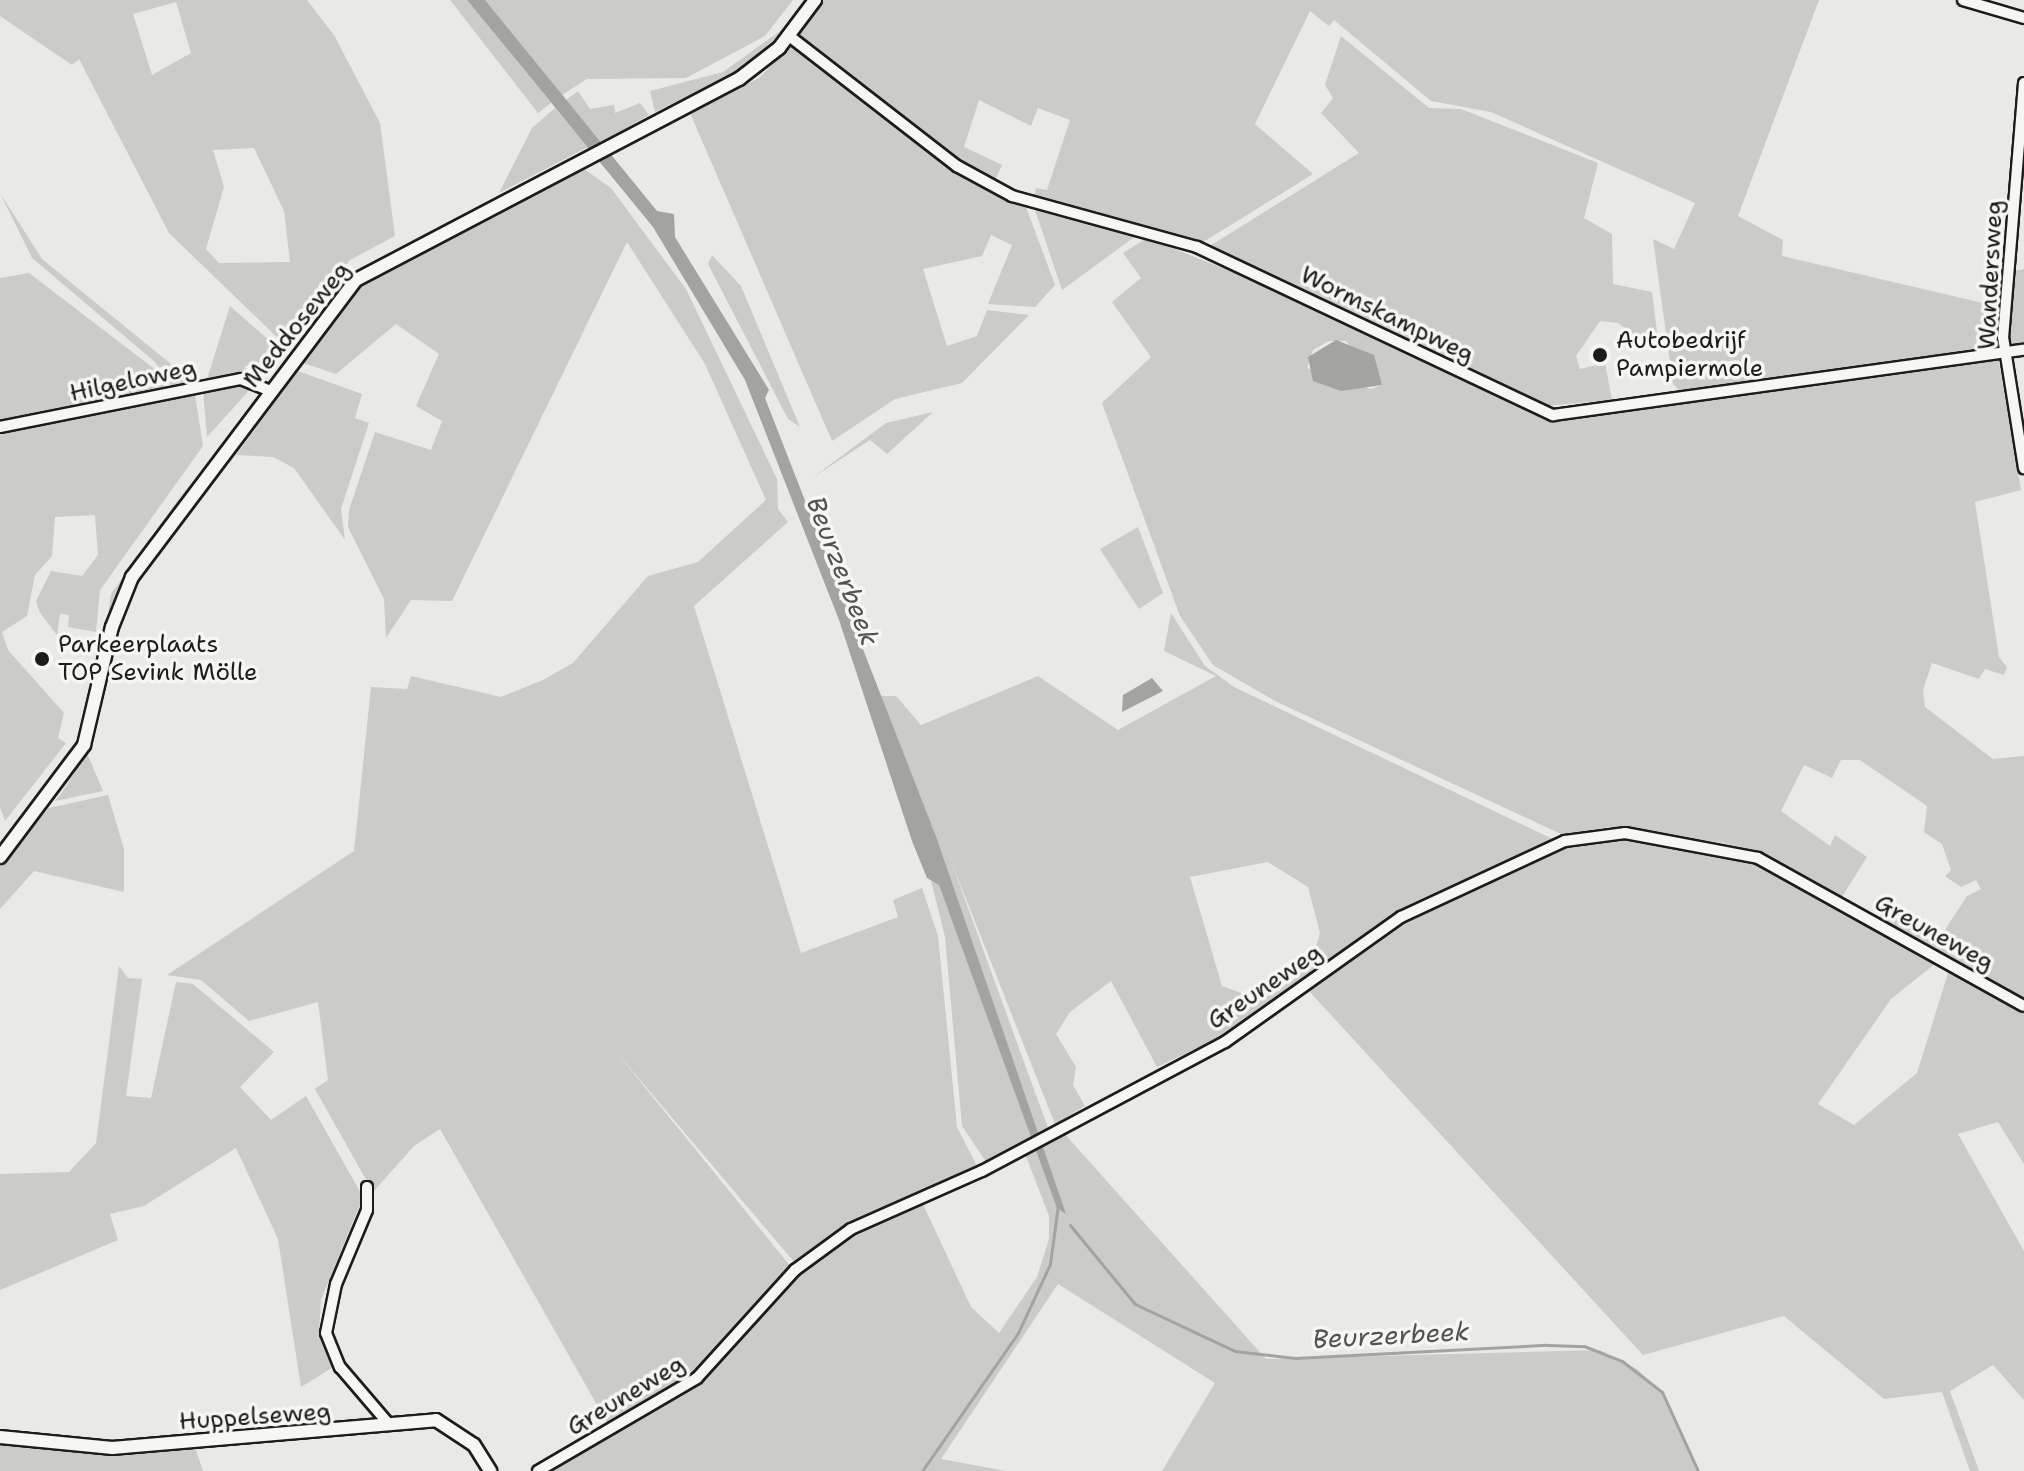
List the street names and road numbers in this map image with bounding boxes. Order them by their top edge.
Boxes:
street label: Wandersweg [1973,199,2009,351]
street label: Meddoseweg [237,256,357,394]
street label: Wormskampweg [1296,261,1478,369]
street label: Hilgeloweg [67,354,199,408]
street label: Greuneweg [1869,889,1999,977]
street label: Greuneweg [1202,938,1328,1036]
street label: Greuneweg [562,1350,690,1442]
street label: Huppelseweg [178,1397,332,1437]

